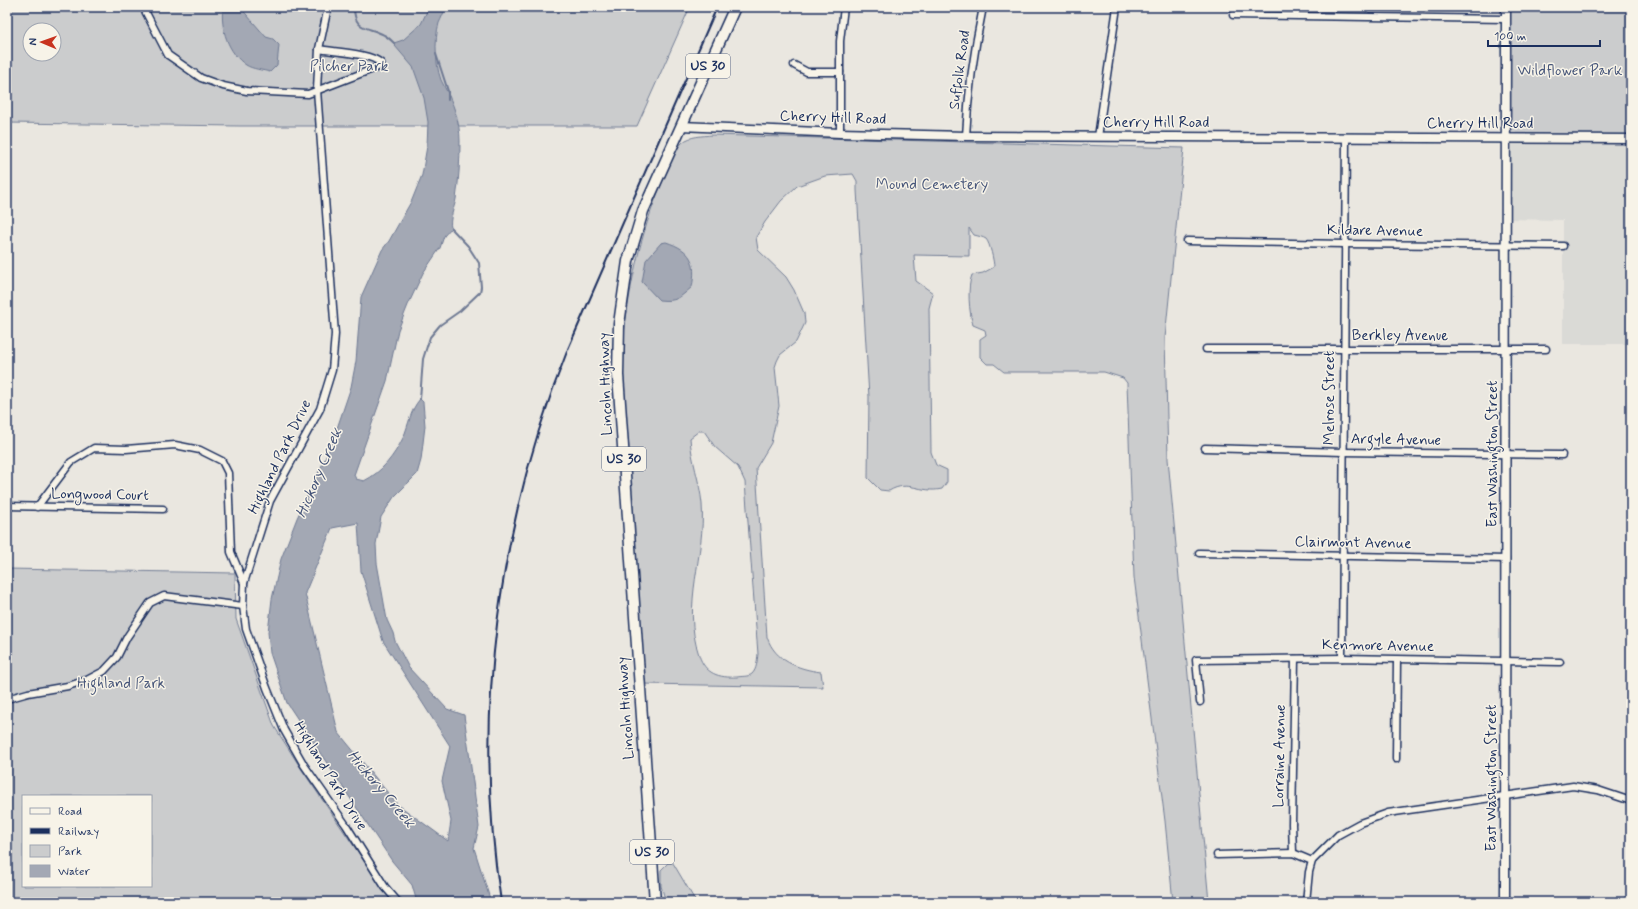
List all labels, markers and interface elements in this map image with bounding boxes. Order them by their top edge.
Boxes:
north arrow [22,22,62,62]
scale bar [1488,22,1600,48]
street label: Suffolk Road [945,29,977,111]
text: 100 m [1494,29,1526,45]
text: N [26,38,40,46]
road number: US 30 [686,54,730,78]
park label: Pilcher Park [310,57,389,77]
park label: Wildflower Park [1518,61,1623,81]
street label: Cherry Hill Road [779,106,887,130]
street label: Cherry Hill Road [1103,113,1209,133]
street label: Cherry Hill Road [1427,114,1533,134]
park label: Mound Cemetery [876,175,989,195]
street label: Kildare Avenue [1327,220,1423,242]
street label: Berkley Avenue [1352,326,1448,346]
street label: Lincoln Highway [594,332,618,436]
street label: Melrose Street [1320,350,1340,445]
street label: East Washington Street [1483,380,1504,528]
street label: Highland Park Drive [244,396,317,518]
water label: Hickory Creek [291,424,348,521]
street label: Argyle Avenue [1351,429,1442,452]
road number: US 30 [602,447,646,471]
street label: Longwood Court [51,484,150,507]
street label: Clairmont Avenue [1294,532,1412,554]
street label: Kenmore Avenue [1322,635,1434,657]
street label: Lincoln Highway [612,656,640,760]
park label: Highland Park [77,674,165,695]
street label: Lorraine Avenue [1269,704,1291,808]
street label: East Washington Street [1482,704,1503,852]
street label: Highland Park Drive [288,718,372,835]
water label: Hickory Creek [342,746,420,833]
legend [22,795,152,887]
text: Road [58,804,82,820]
text: Railway [58,824,100,840]
road number: US 30 [630,840,674,864]
text: Park [58,844,82,860]
text: Water [58,864,90,880]

